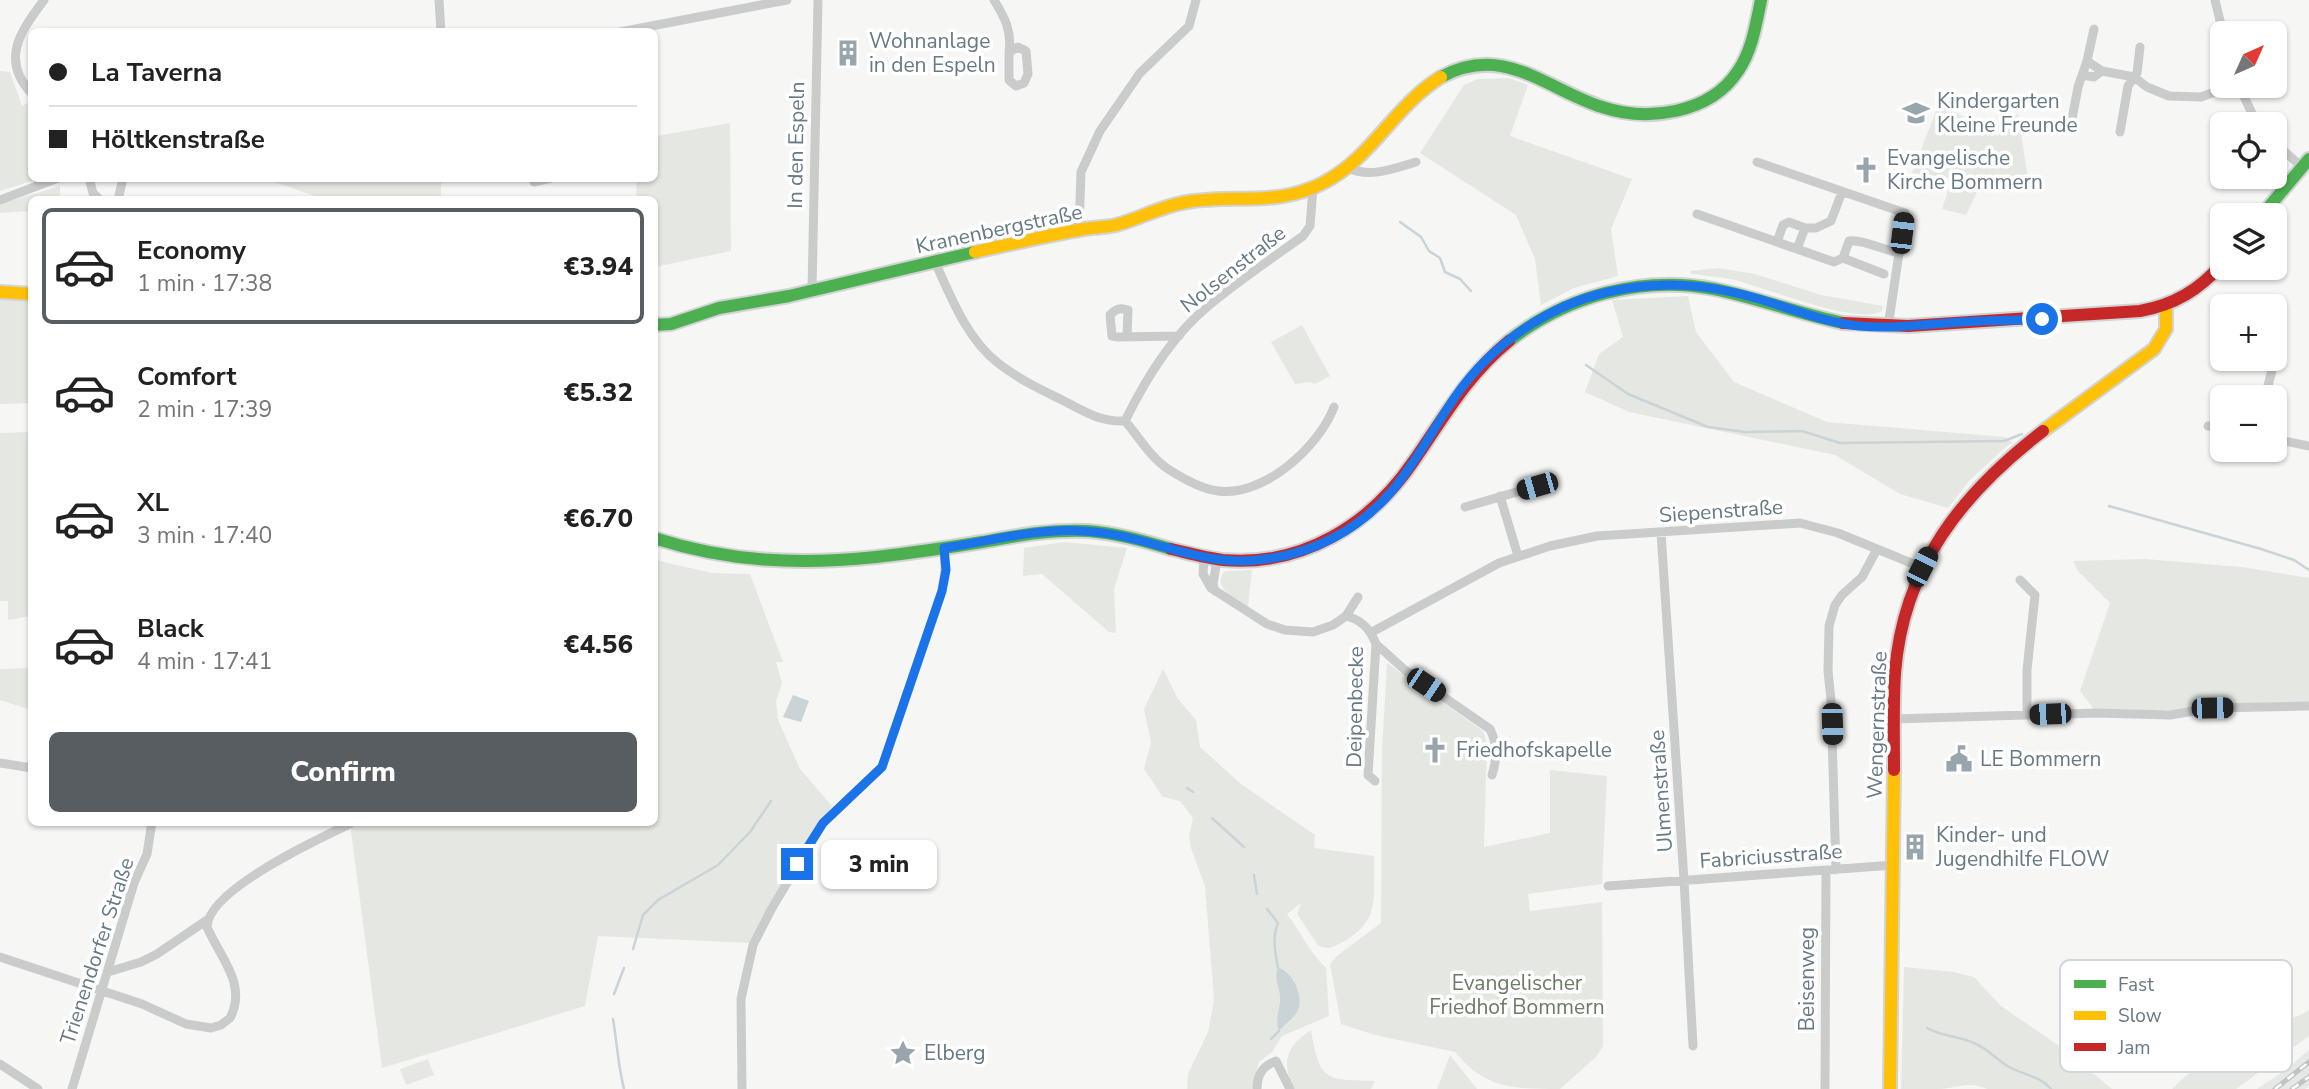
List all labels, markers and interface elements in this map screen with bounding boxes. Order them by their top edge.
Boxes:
north arrow [2210,21,2287,98]
map controls [2210,21,2287,462]
place label: Wohnanlage in den Espeln [869,27,996,79]
building icon: Wohnanlage in den Espeln [833,38,863,68]
text: La Taverna [91,55,222,90]
street label: In den Espeln [781,81,811,209]
place label: Kindergarten Kleine Freunde [1937,87,2078,139]
school or university icon: Kindergarten Kleine Freunde [1901,98,1931,128]
button: locate [2210,112,2287,189]
text: Höltkenstraße [91,122,265,157]
place label: Evangelische Kirche Bommern [1887,144,2043,196]
church icon: Evangelische Kirche Bommern [1851,155,1881,185]
street label: Kranenbergstraße [913,198,1085,260]
button: layers [2210,203,2287,280]
car [1890,211,1915,255]
street label: Nolsenstraße [1175,219,1291,319]
text: Economy [137,233,246,268]
icon: car [53,235,116,298]
text: €3.94 [564,249,633,284]
text: 1 min · 17:38 [137,268,272,299]
button: + [2210,294,2287,371]
route start [2026,303,2058,335]
text: Comfort [137,359,237,394]
icon: car [53,361,116,424]
text: €5.32 [564,375,633,410]
button: − [2210,385,2287,462]
text: 2 min · 17:39 [137,394,272,425]
car [1514,470,1561,502]
text: XL [137,485,169,520]
icon: car [53,487,116,550]
street label: Siepenstraße [1658,493,1784,529]
text: €6.70 [564,501,633,536]
text: 3 min · 17:40 [137,520,272,551]
car [1904,544,1941,590]
text: Black [137,611,204,646]
icon: car [53,613,116,676]
text: €4.56 [564,627,633,662]
text: 4 min · 17:41 [137,646,272,677]
street label: Deipenbecke [1340,646,1370,768]
street label: Wengernstraße [1860,651,1894,799]
car [1403,665,1450,705]
car [2191,697,2234,719]
car [1821,703,1844,745]
car [2029,703,2072,725]
street label: Ulmenstraße [1643,729,1679,853]
button: Confirm [49,732,637,812]
church icon: Friedhofskapelle [1420,735,1450,765]
place label: Friedhofskapelle [1456,736,1612,764]
public building icon: LE Bommern [1944,744,1974,774]
place label: LE Bommern [1980,745,2102,773]
place label: Kinder- und Jugendhilfe FLOW [1935,821,2109,873]
building icon: Kinder- und Jugendhilfe FLOW [1900,832,1930,862]
street label: Fabriciusstraße [1699,837,1843,875]
callout: 3 min [822,840,937,888]
route end [781,848,813,880]
text: 3 min [849,849,909,880]
street label: Trienendorfer Straße [54,854,140,1048]
street label: Beisenweg [1793,927,1821,1031]
legend [2060,960,2292,1072]
park label: Evangelischer Friedhof Bommern [1429,969,1605,1021]
text: Fast [2118,972,2154,998]
text: Slow [2118,1003,2162,1029]
text: Jam [2117,1035,2151,1061]
place icon: Elberg [888,1038,918,1068]
place label: Elberg [924,1039,986,1067]

